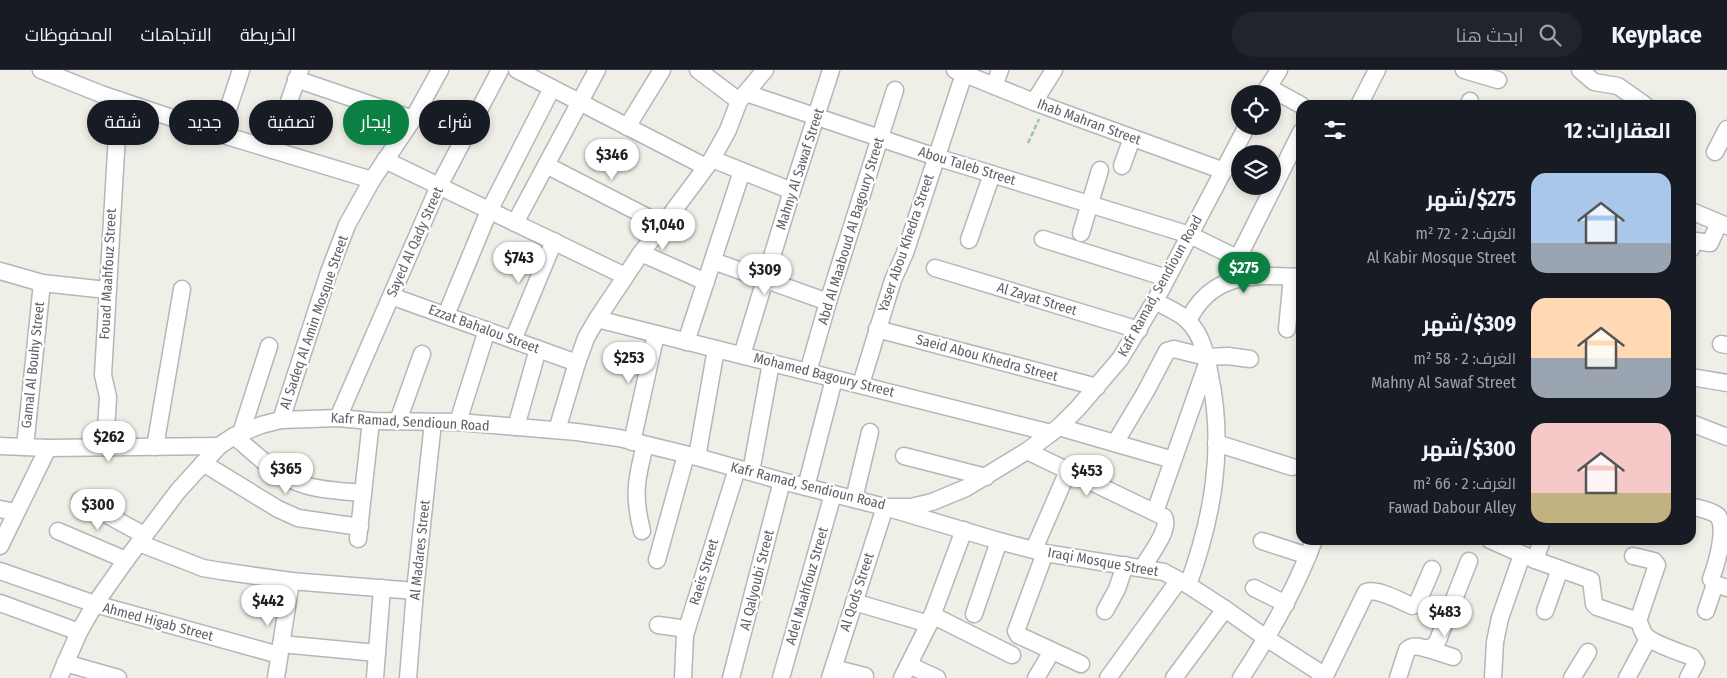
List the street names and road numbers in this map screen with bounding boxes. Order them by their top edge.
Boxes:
street label: Ihab Mahran Street [1035,95,1144,149]
street label: Mahny Al Sawaf Street [772,106,828,232]
street label: Abd Al Maaboud Al Bagoury Street [814,135,888,327]
street label: Abou Taleb Street [916,143,1018,189]
street label: Yaser Abou Khedra Street [874,171,938,314]
street label: Sayed Al Qady Street [383,184,447,300]
street label: Fouad Maahfouz Street [96,208,120,340]
street label: Kafr Ramad, Sendioun Road [1114,212,1206,360]
street label: Al Sadeq Al Amin Mosque Street [276,232,352,411]
street label: Al Zayat Street [995,279,1079,319]
street label: Gamal Al Bouhy Street [18,300,48,429]
street label: Ezzat Bahalou Street [426,301,542,357]
street label: Saeid Abou Khedra Street [914,331,1060,385]
street label: Mohamed Bagoury Street [752,349,896,401]
street label: Kafr Ramad, Sendioun Road [330,409,490,435]
street label: Kafr Ramad, Sendioun Road [729,459,887,513]
street label: Al Madares Street [406,499,434,601]
street label: Adel Maahfouz Street [782,525,832,647]
street label: Al Qalyoubi Street [736,528,778,632]
street label: Raeis Street [686,536,722,607]
street label: Iraqi Mosque Street [1046,544,1160,580]
street label: Al Qods Street [836,550,878,633]
street label: Ahmed Higab Street [101,599,215,645]

